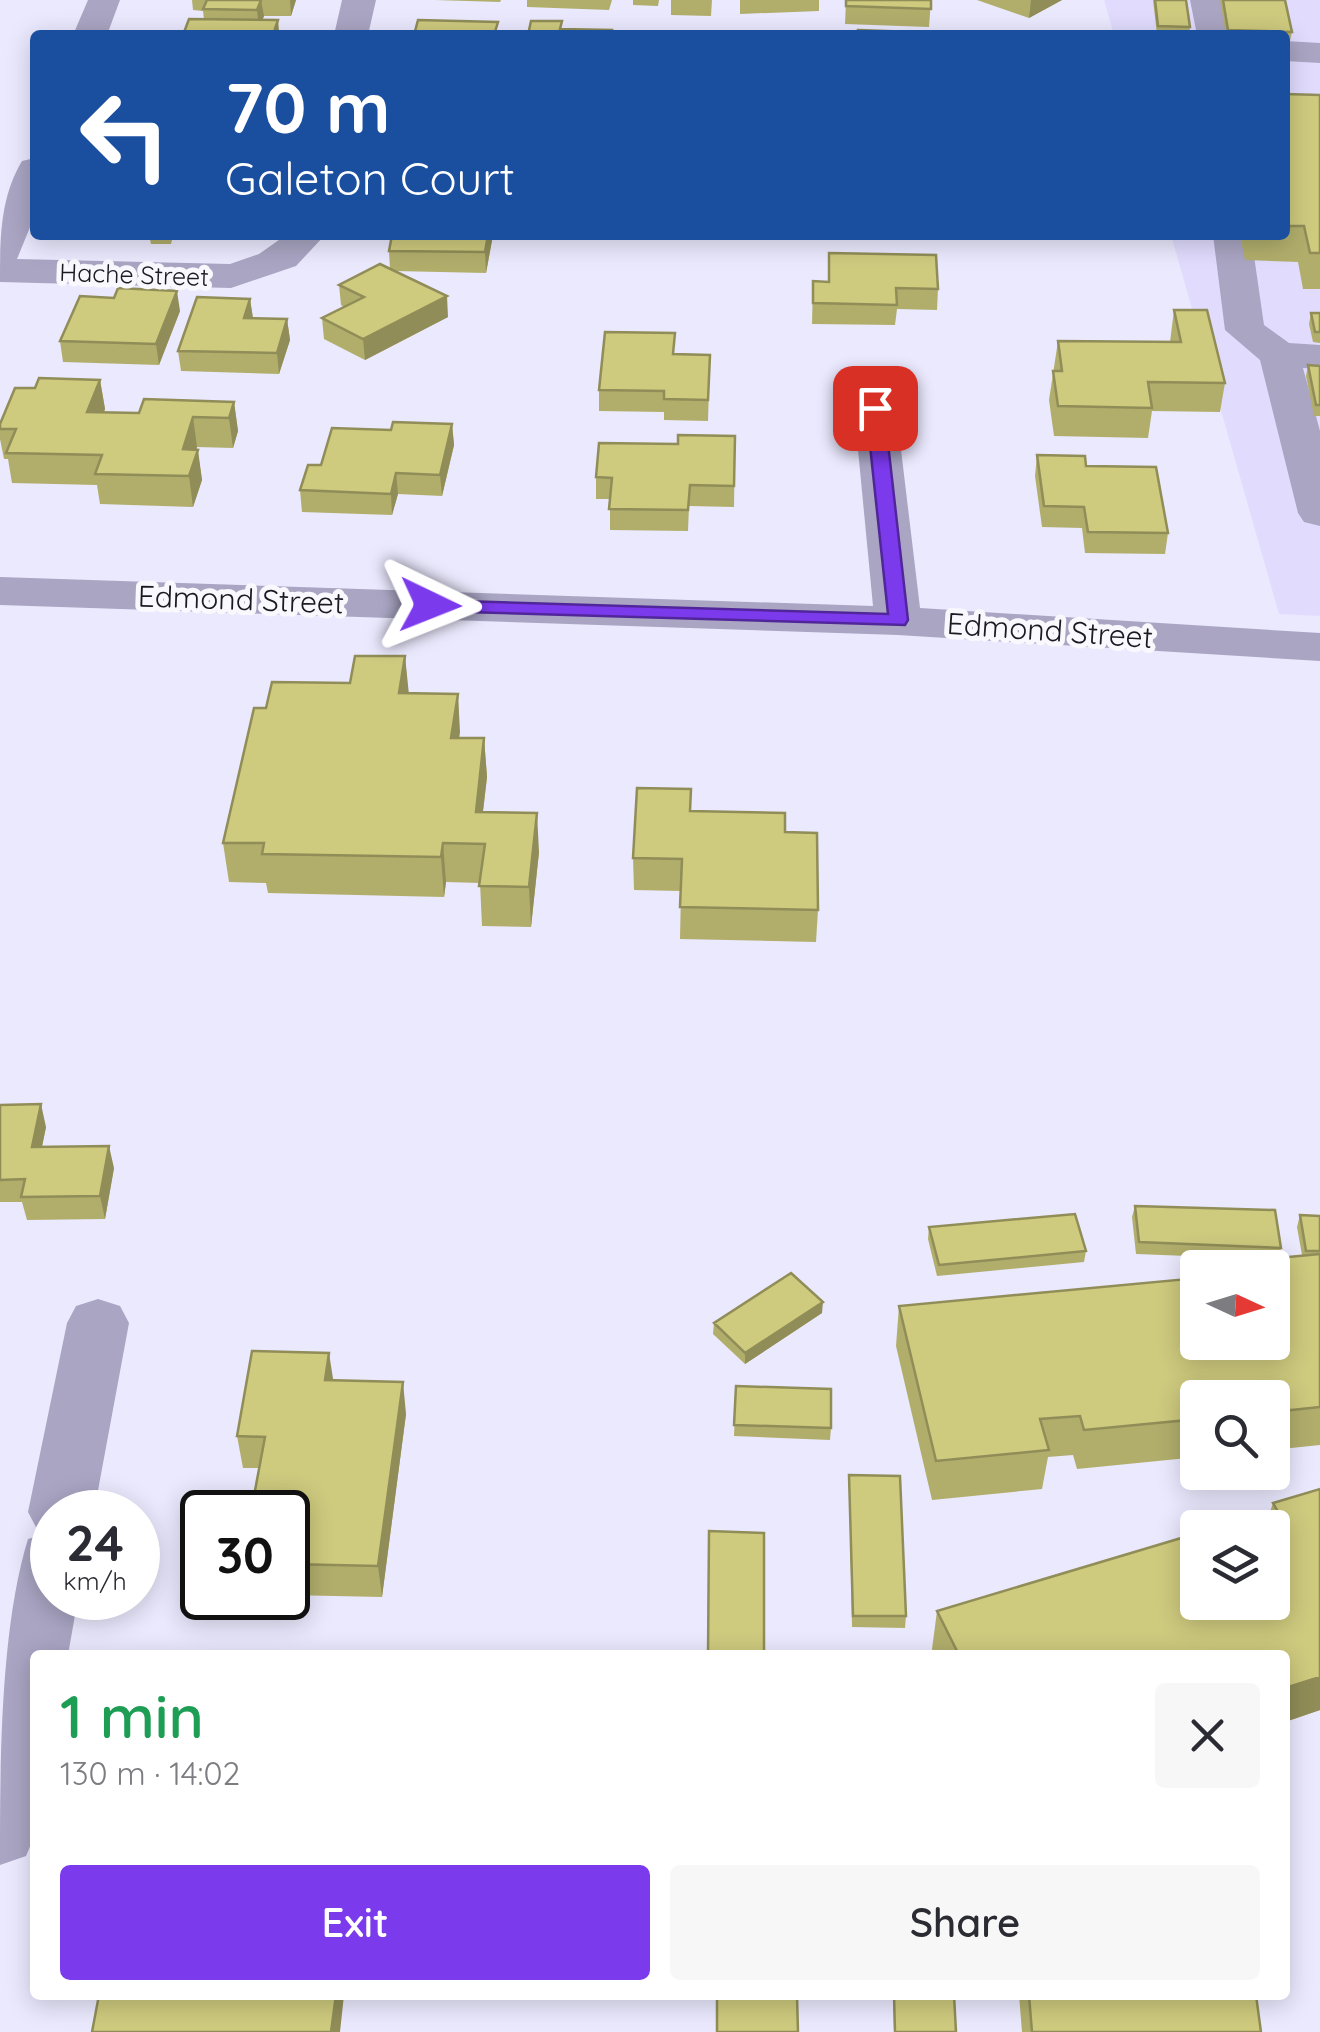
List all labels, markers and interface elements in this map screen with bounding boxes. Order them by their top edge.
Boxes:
text: 70 m [225,63,391,151]
icon: left [60,70,190,200]
text: Galeton Court [225,150,515,206]
street label: Hache Street [59,256,209,292]
pin [833,366,918,451]
icon: arrive [848,381,903,436]
position arrow [378,553,482,657]
street label: Edmond Street [137,576,345,622]
street label: Edmond Street [946,604,1154,656]
north arrow [1180,1250,1290,1360]
map controls [1180,1250,1290,1620]
button: search [1180,1380,1290,1490]
speed limit sign: 30 [180,1490,310,1620]
button: layers [1180,1510,1290,1620]
text: 24 [66,1511,124,1574]
text: km/h [63,1565,127,1596]
text: 1 min [60,1678,204,1753]
button: close [1155,1683,1260,1788]
text: 130 m · 14:02 [60,1753,240,1793]
button: Exit [60,1865,650,1980]
button: Share [670,1865,1260,1980]

